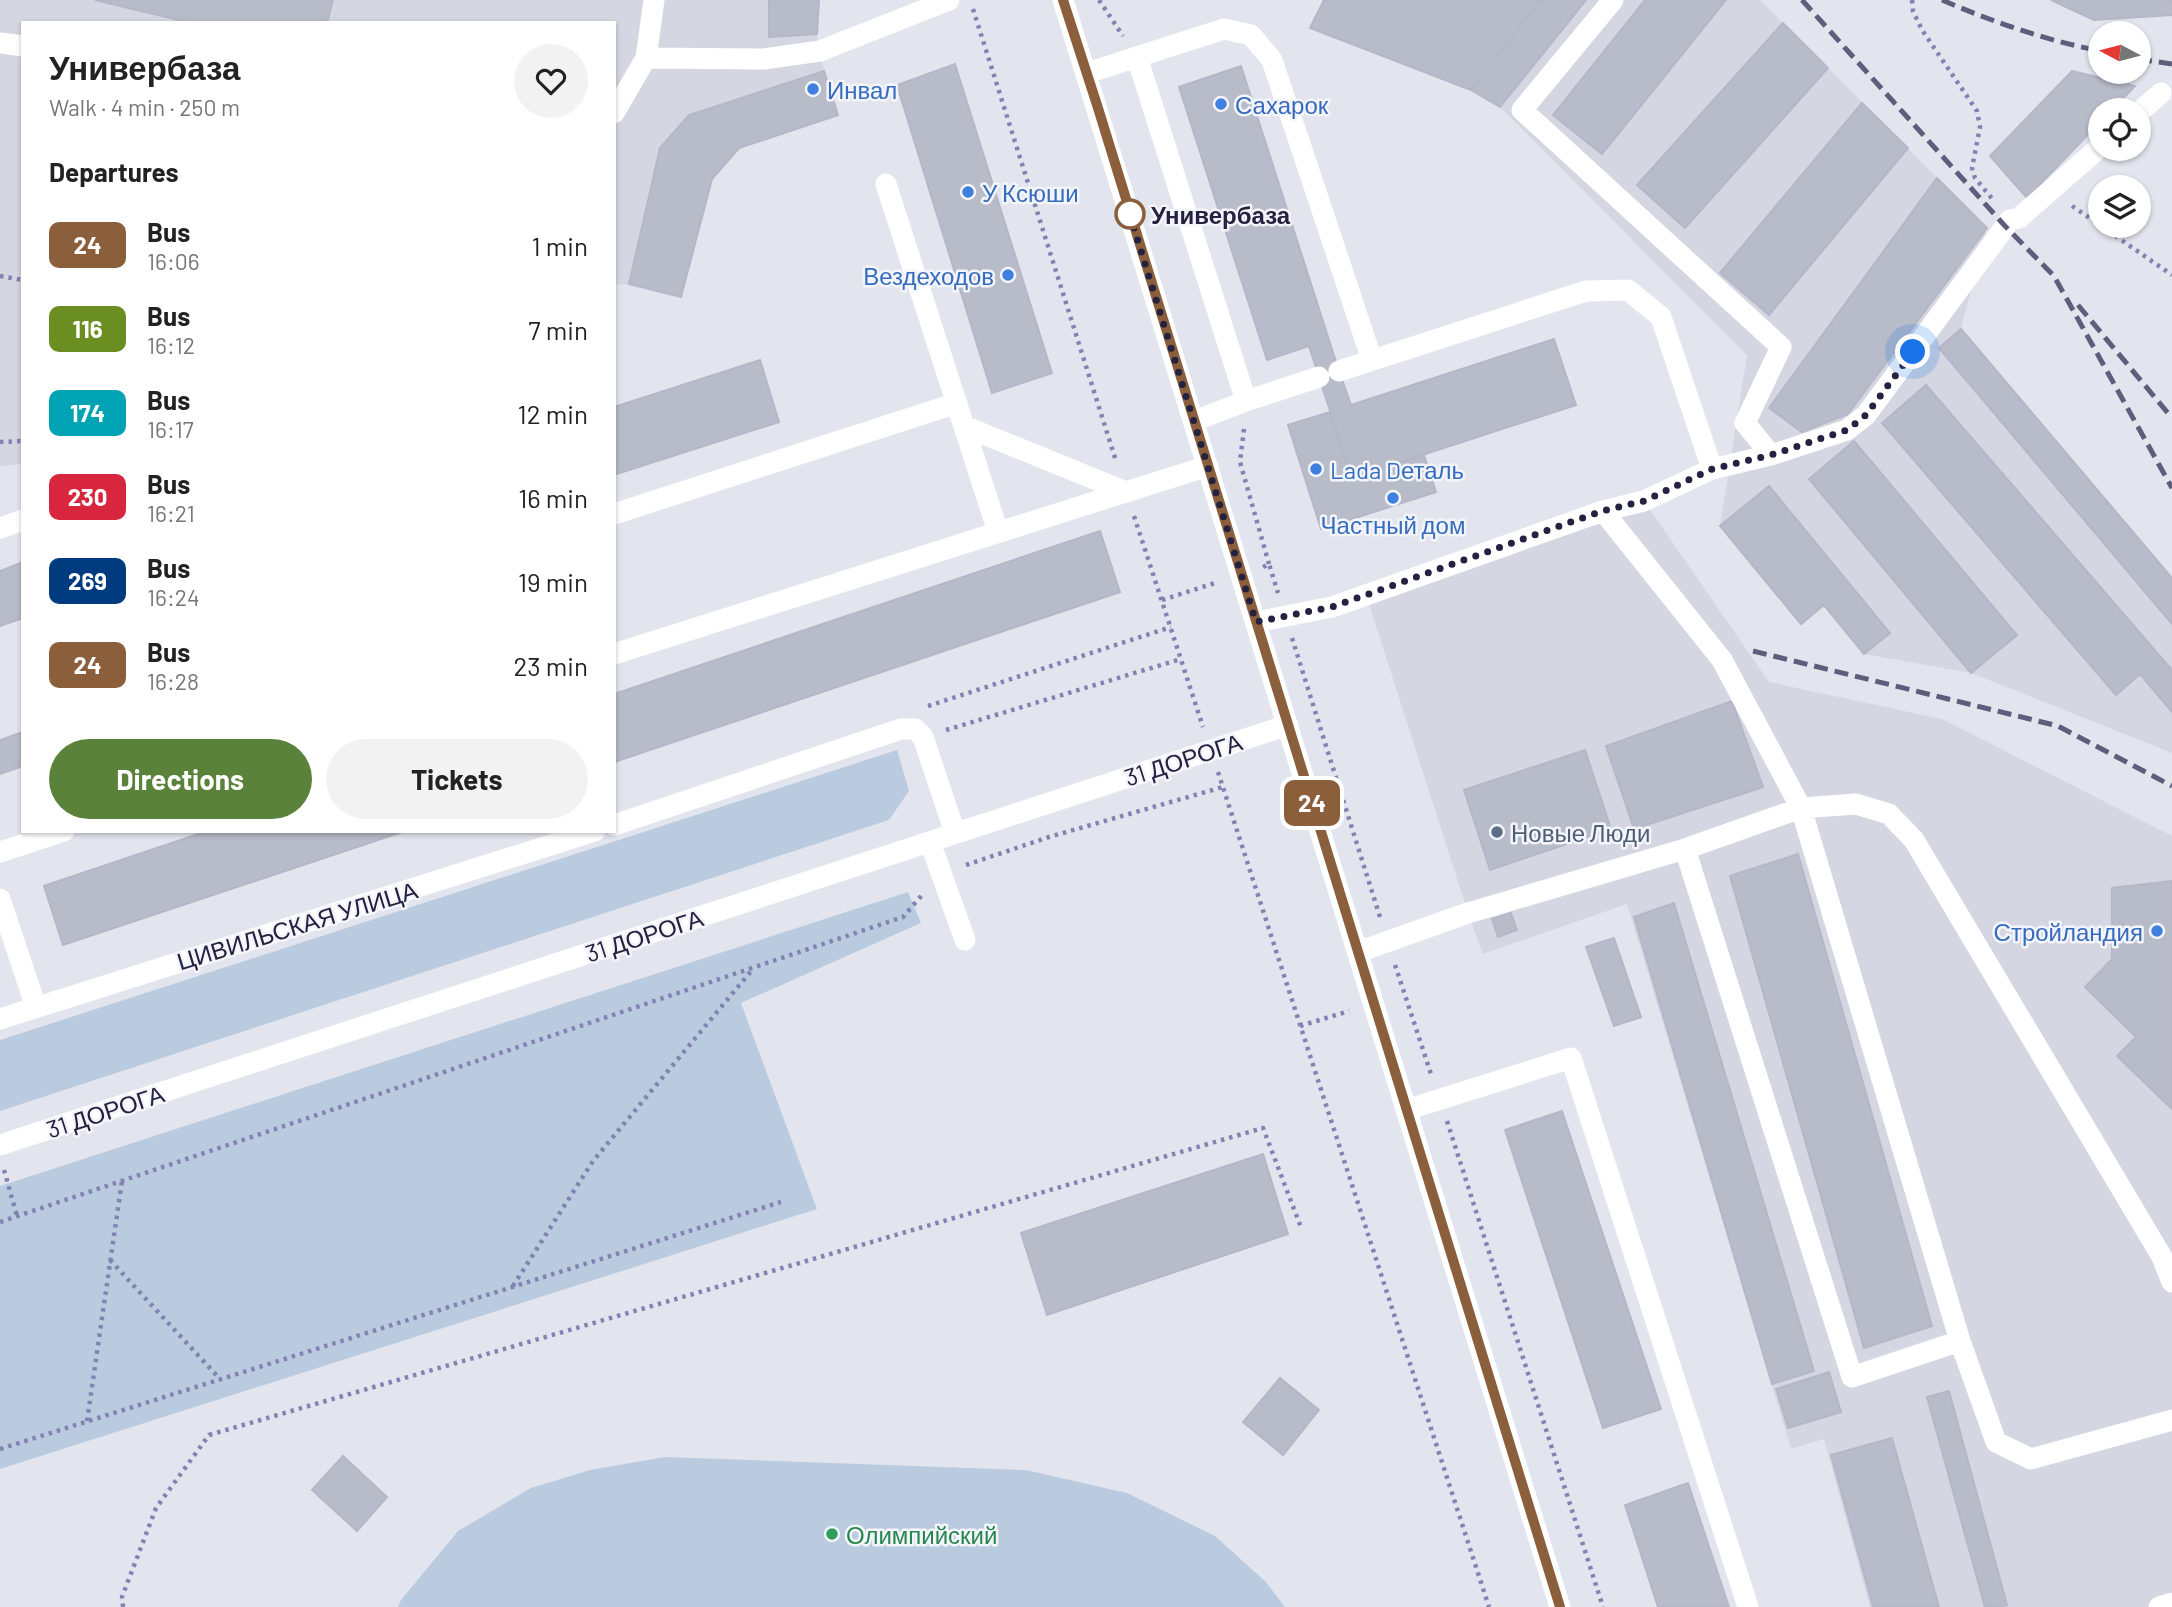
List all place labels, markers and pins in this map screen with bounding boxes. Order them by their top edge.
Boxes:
place label: Инвал [827,75,897,104]
marker: Инвал [805,81,821,97]
place label: Сахарок [1235,90,1329,119]
marker: Сахарок [1213,96,1229,112]
place label: У Ксюши [982,178,1079,207]
marker: У Ксюши [960,184,976,200]
marker: Универбаза [1115,199,1145,229]
place label: Универбаза [1151,200,1291,229]
place label: Вездеходов [863,261,994,290]
marker: Вездеходов [1000,267,1016,283]
place label: Lada Dеталь [1330,455,1464,484]
marker: Lada Dеталь [1308,461,1324,477]
marker: Частный дом [1385,490,1401,506]
place label: Частный дом [1321,510,1465,539]
place label: Новые Люди [1511,818,1650,847]
marker: Новые Люди [1489,824,1505,840]
place label: Стройландия [1994,917,2143,946]
marker: Стройландия [2149,923,2165,939]
place label: Олимпийский [846,1520,997,1549]
marker: Олимпийский [824,1526,840,1542]

